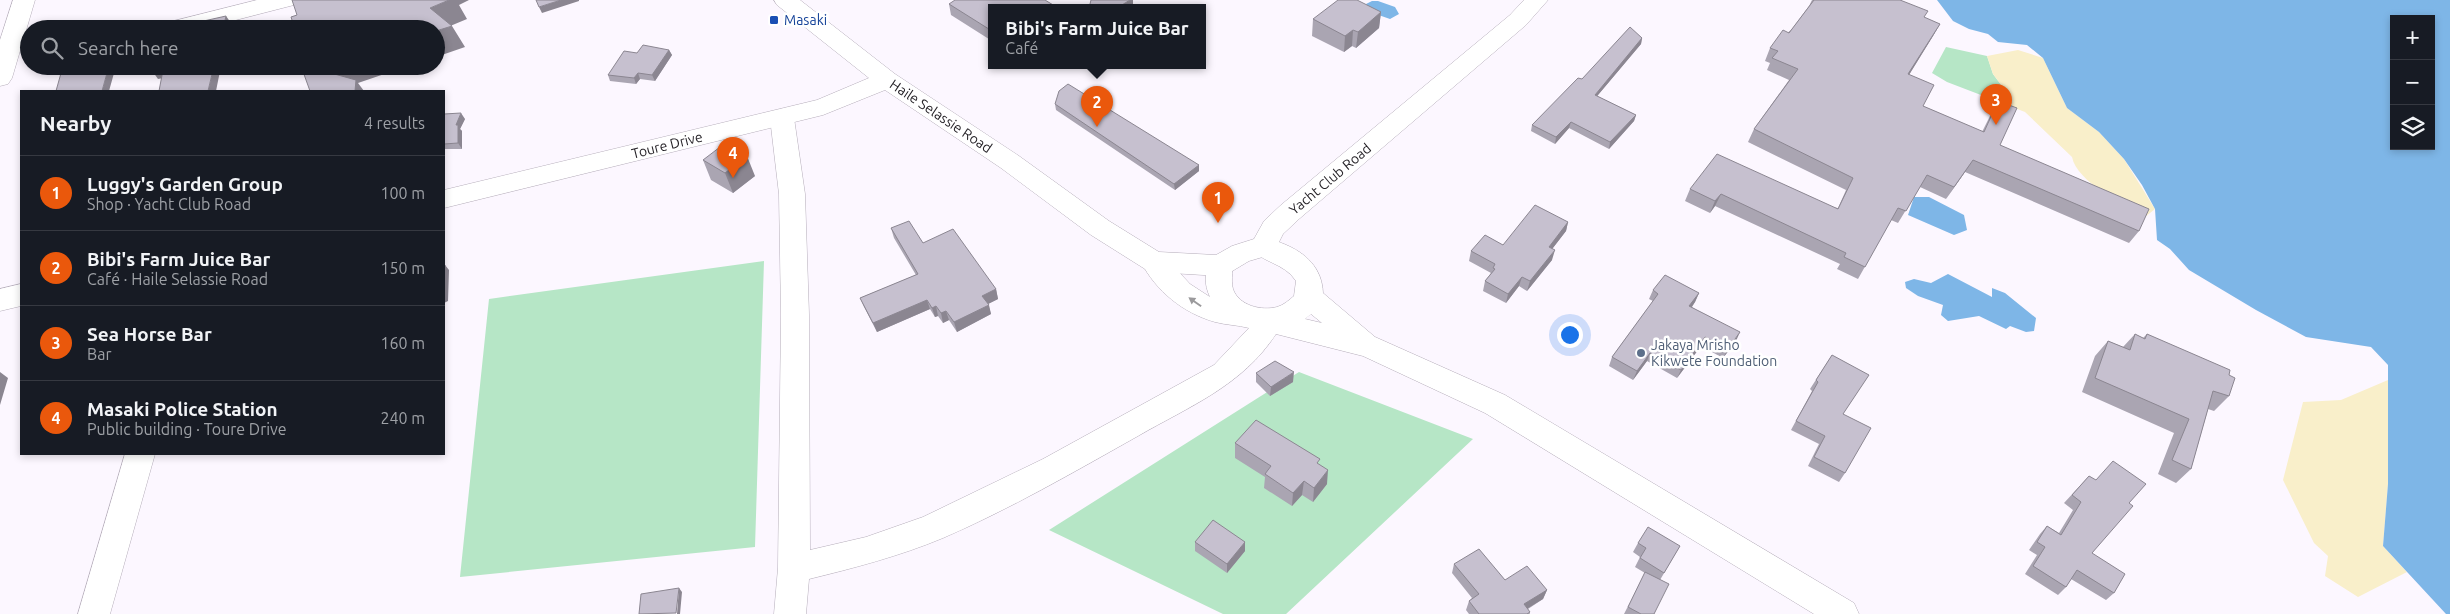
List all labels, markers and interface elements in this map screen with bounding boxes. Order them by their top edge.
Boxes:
popup [988,4,1206,69]
place label: Masaki [784,12,827,28]
marker: Masaki [768,14,780,26]
map controls [2390,15,2435,150]
button: + [2390,15,2435,60]
text: Bibi's Farm Juice Bar [1005,17,1189,39]
search box [20,20,445,75]
icon: search [38,34,66,62]
text: Search here [78,37,178,59]
text: Café [1005,39,1038,57]
button: − [2390,60,2435,105]
street label: Haile Selassie Road [887,76,995,156]
pin: 3 [1980,84,2012,125]
pin: 2 [1081,86,1113,127]
button: layers [2390,105,2435,150]
text: Nearby [40,111,111,135]
text: 4 results [364,114,425,132]
street label: Toure Drive [630,128,704,162]
pin: 4 [717,137,749,178]
street label: Yacht Club Road [1286,140,1374,218]
text: Luggy's Garden Group [87,173,283,195]
pin: 1 [1202,182,1234,223]
text: 1 [51,184,61,202]
text: 100 m [380,184,425,202]
text: Shop · Yacht Club Road [87,195,251,213]
text: Bibi's Farm Juice Bar [87,248,270,270]
text: 2 [51,259,61,277]
text: 150 m [380,259,425,277]
text: Café · Haile Selassie Road [87,270,268,288]
one-way arrow [1189,297,1202,307]
your location [1557,322,1583,348]
text: Sea Horse Bar [87,323,212,345]
text: 3 [51,334,61,352]
text: 160 m [380,334,425,352]
place label: Jakaya Mrisho Kikwete Foundation [1651,337,1777,369]
text: Bar [87,345,111,363]
marker: Jakaya Mrisho Kikwete Foundation [1635,347,1647,359]
text: Masaki Police Station [87,398,278,420]
text: 4 [51,409,61,427]
text: 240 m [380,409,425,427]
text: Public building · Toure Drive [87,420,287,438]

